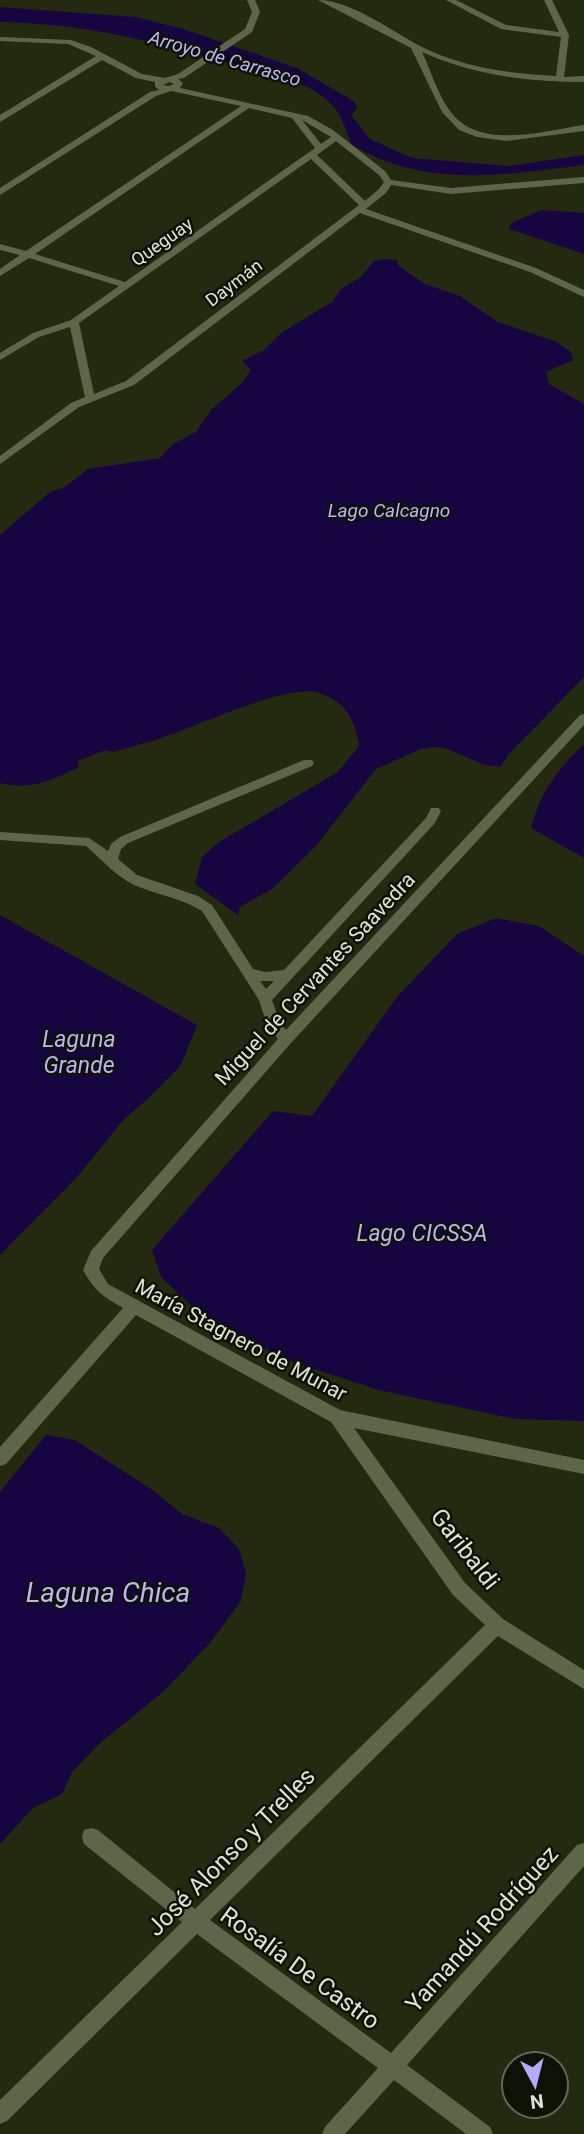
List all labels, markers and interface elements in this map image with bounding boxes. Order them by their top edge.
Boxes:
water label: Arroyo de Carrasco [145,25,304,91]
street label: Queguay [127,213,197,270]
street label: Daymán [201,255,266,311]
water label: Lago Calcagno [328,499,450,522]
street label: Miguel de Cervantes Saavedra [210,868,420,1090]
water label: Laguna Grande [42,1026,116,1079]
water label: Lago CICSSA [356,1220,488,1247]
street label: María Stagnero de Munar [131,1274,351,1406]
street label: Garibaldi [425,1503,505,1595]
water label: Laguna Chica [26,1576,190,1609]
street label: José Alonso y Trelles [141,1762,321,1942]
street label: Yamandú Rodríguez [400,1840,564,2018]
street label: Rosalía De Castro [215,1901,385,2035]
north arrow [500,2050,570,2120]
text: N [529,2089,545,2114]

